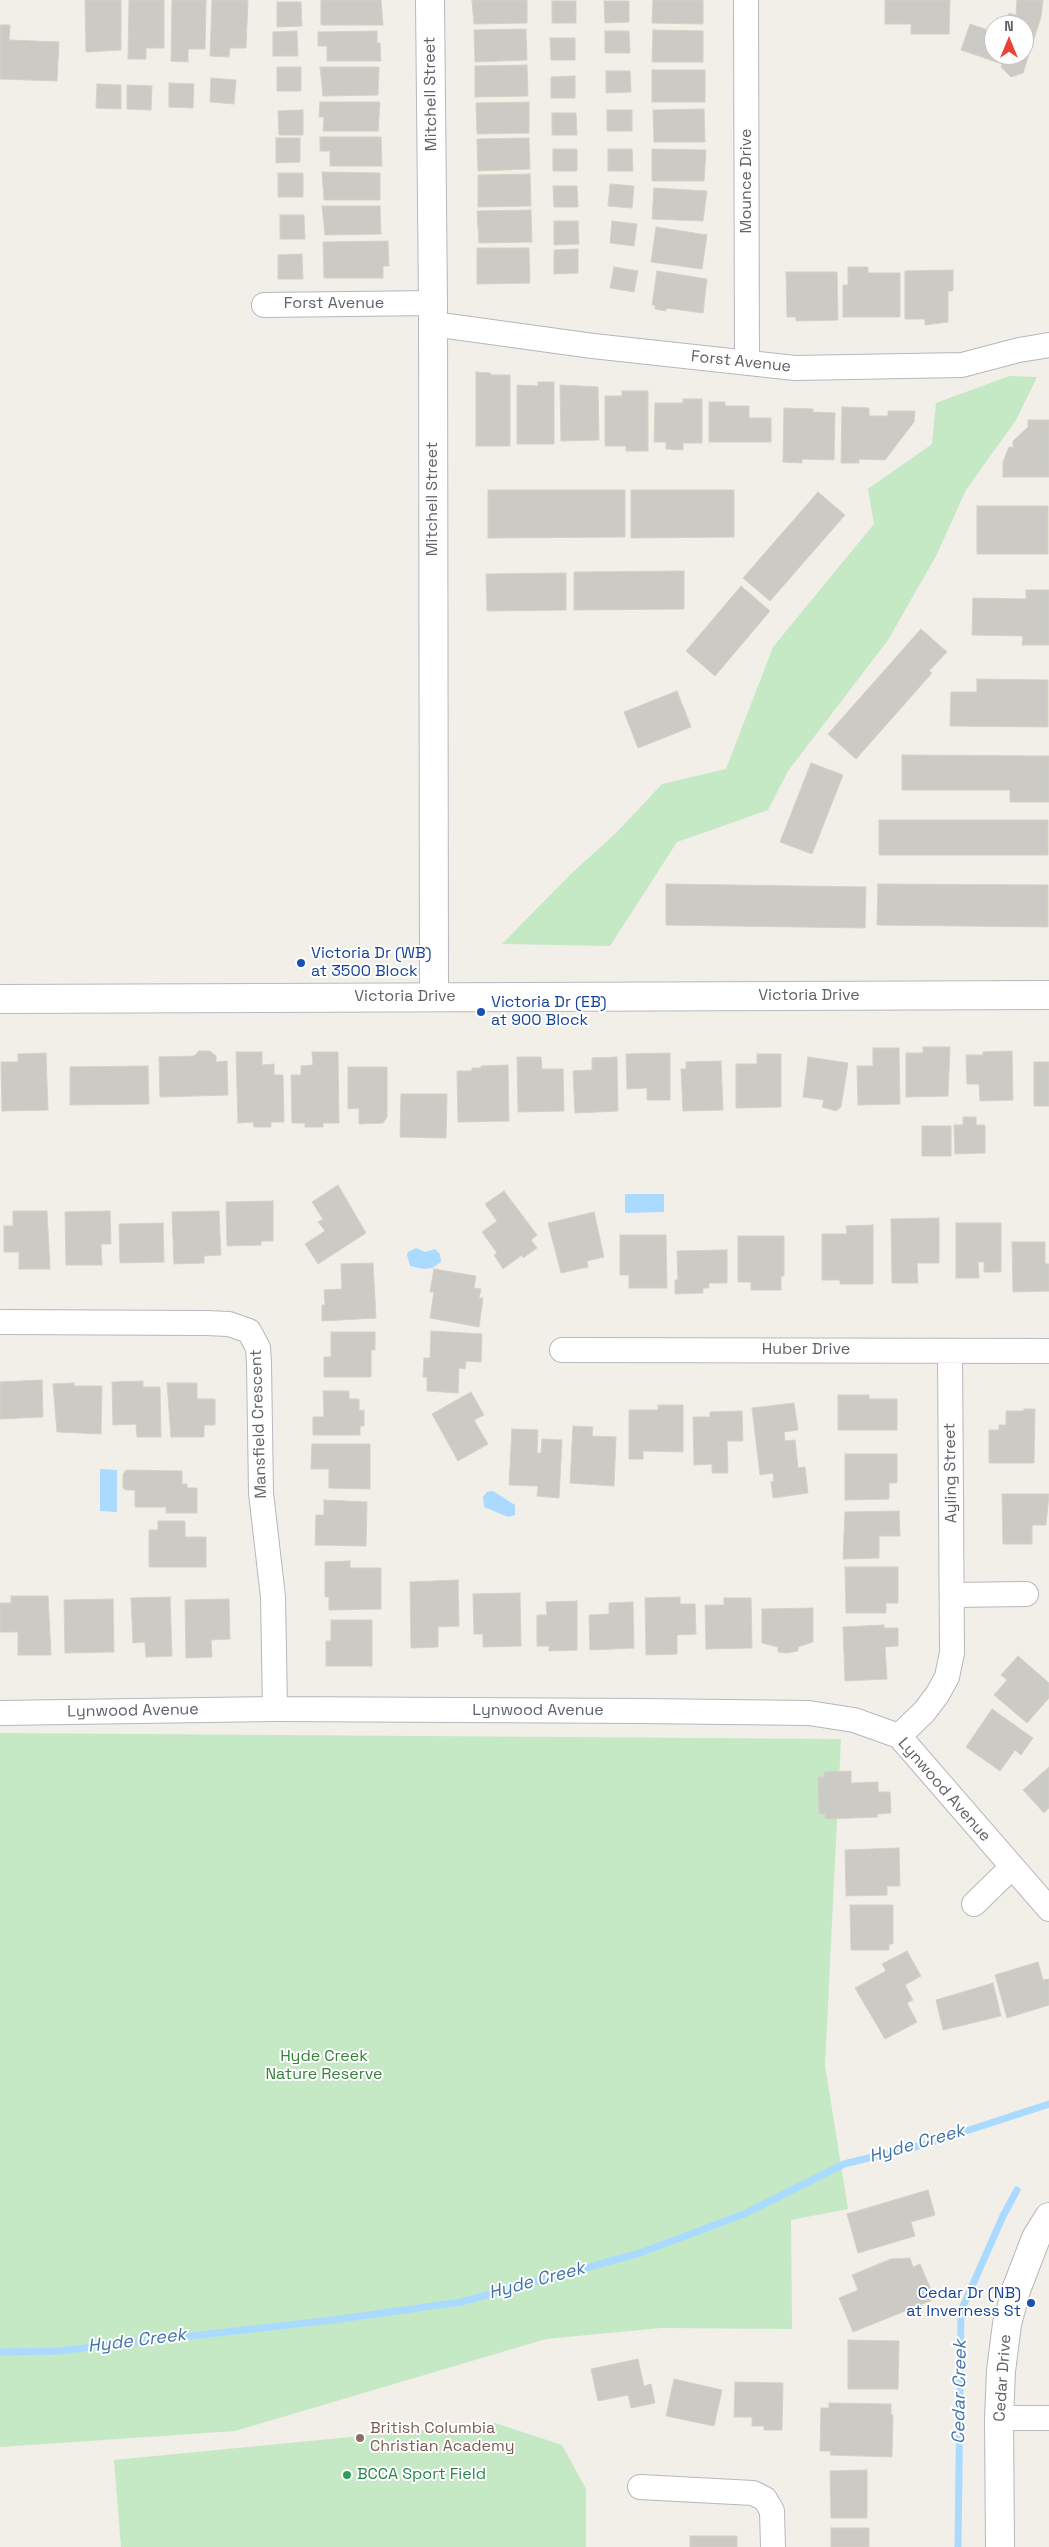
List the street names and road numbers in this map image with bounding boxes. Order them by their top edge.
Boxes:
street label: Mitchell Street [420,37,442,151]
street label: Mounce Drive [737,129,757,233]
street label: Forst Avenue [284,294,384,314]
street label: Forst Avenue [690,347,792,377]
street label: Mitchell Street [423,442,443,556]
street label: Victoria Drive [758,986,860,1006]
street label: Victoria Drive [354,987,456,1007]
street label: Huber Drive [762,1340,850,1360]
street label: Mansfield Crescent [247,1349,271,1499]
street label: Ayling Street [941,1422,961,1524]
street label: Lynwood Avenue [67,1700,199,1722]
street label: Lynwood Avenue [472,1701,604,1721]
street label: Lynwood Avenue [894,1734,994,1846]
street label: Cedar Drive [990,2334,1016,2422]

